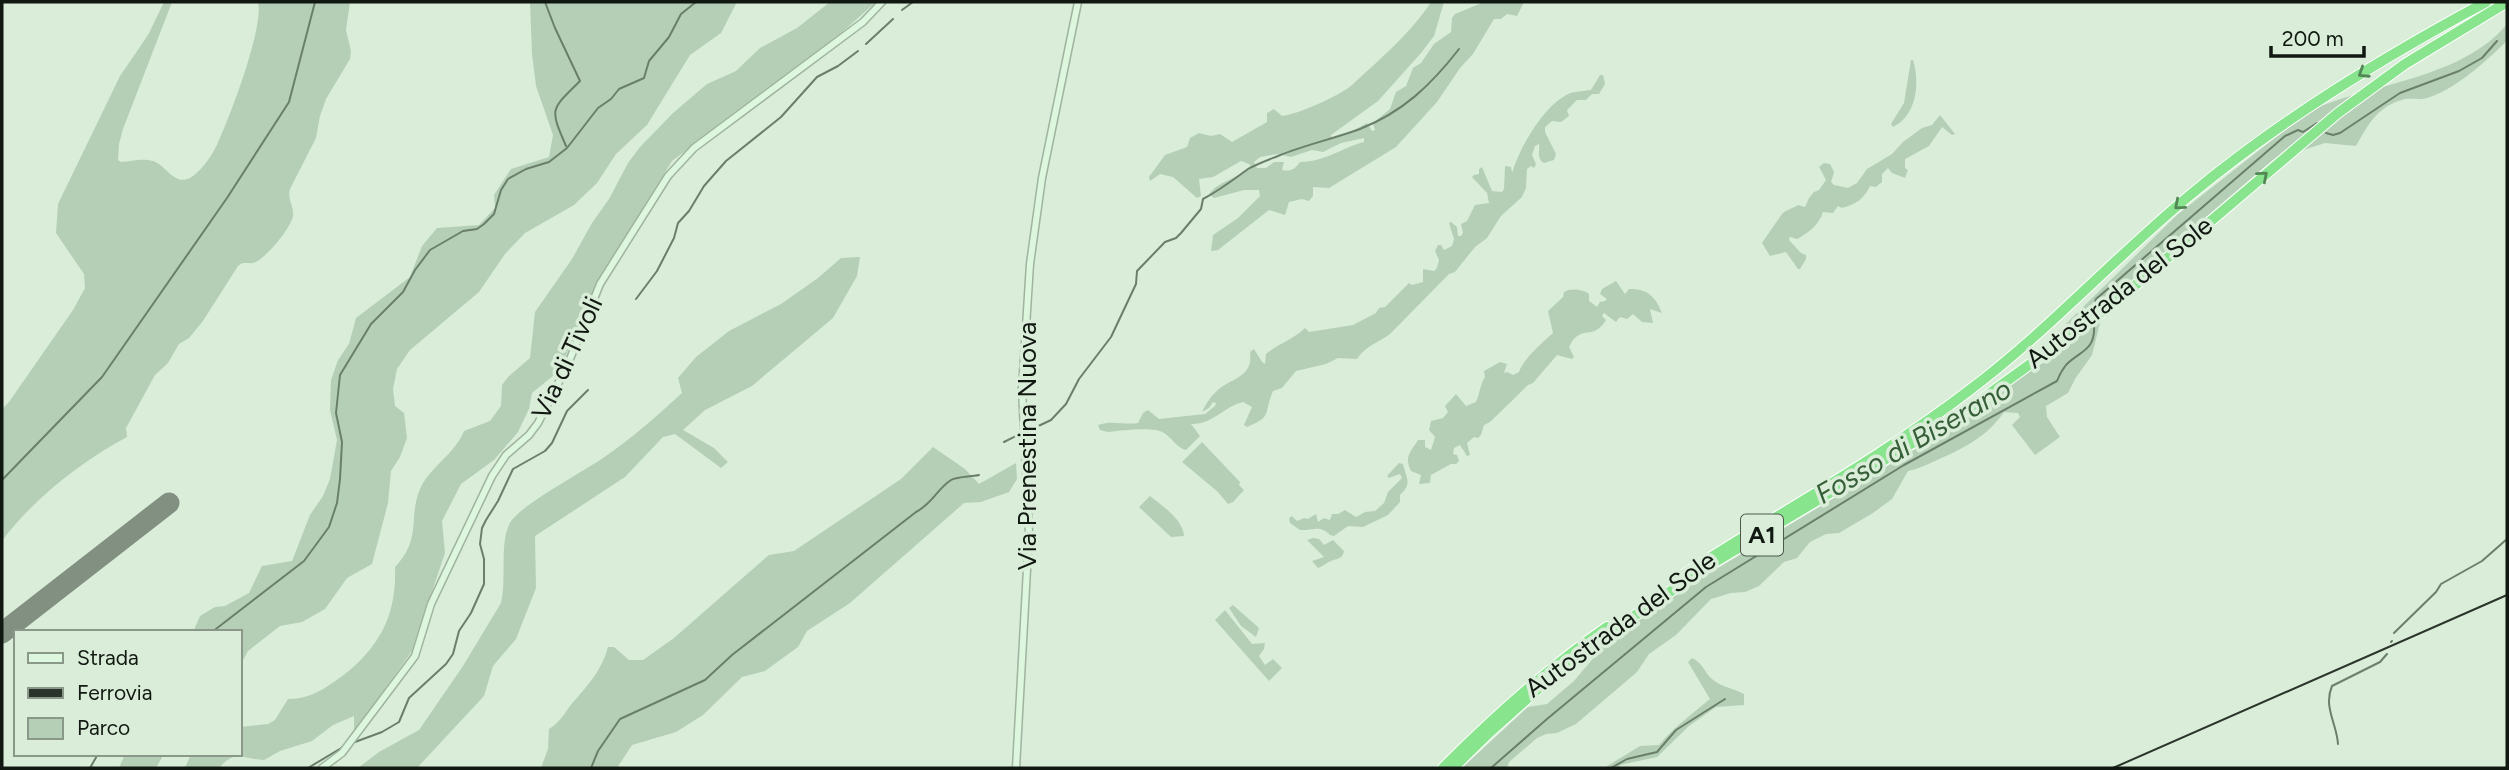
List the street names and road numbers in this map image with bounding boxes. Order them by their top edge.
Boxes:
street label: Autostrada del Sole [2019,209,2219,375]
street label: Via di Tivoli [525,291,609,425]
street label: Via Prenestina Nuova [1011,322,1043,570]
road number: A1 [1741,514,1783,556]
street label: Autostrada del Sole [1518,544,1722,704]

